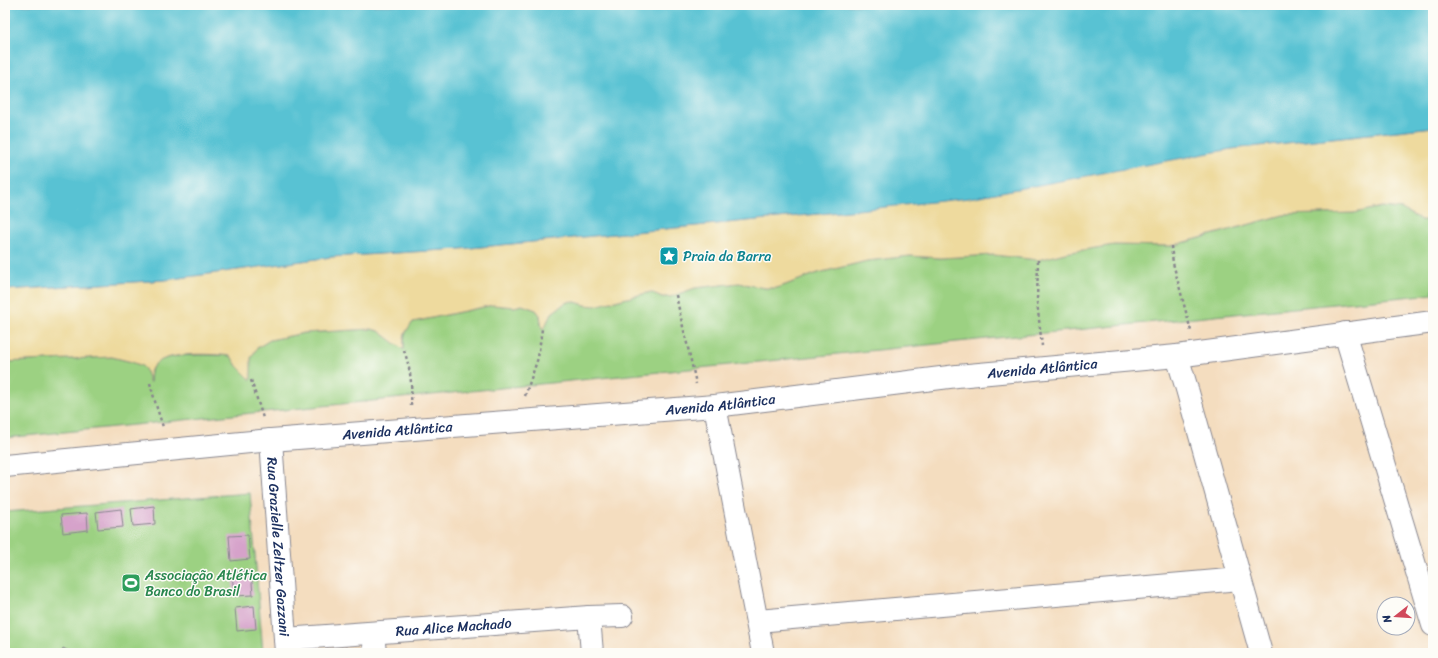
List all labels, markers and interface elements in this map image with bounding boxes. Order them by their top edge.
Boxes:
place label: Praia da Barra [683,244,771,269]
place icon: Praia da Barra [658,245,680,267]
street label: Avenida Atlântica [985,351,1099,386]
street label: Avenida Atlântica [663,387,778,423]
street label: Avenida Atlântica [340,414,454,448]
street label: Rua Grazielle Zeltzer Gazzani [259,456,297,638]
place label: Associação Atlética Banco do Brasil [144,563,268,604]
sports icon: Associação Atlética Banco do Brasil [120,572,142,594]
north arrow [1376,596,1416,636]
street label: Rua Alice Machado [395,611,512,644]
text: N [1377,612,1397,626]

